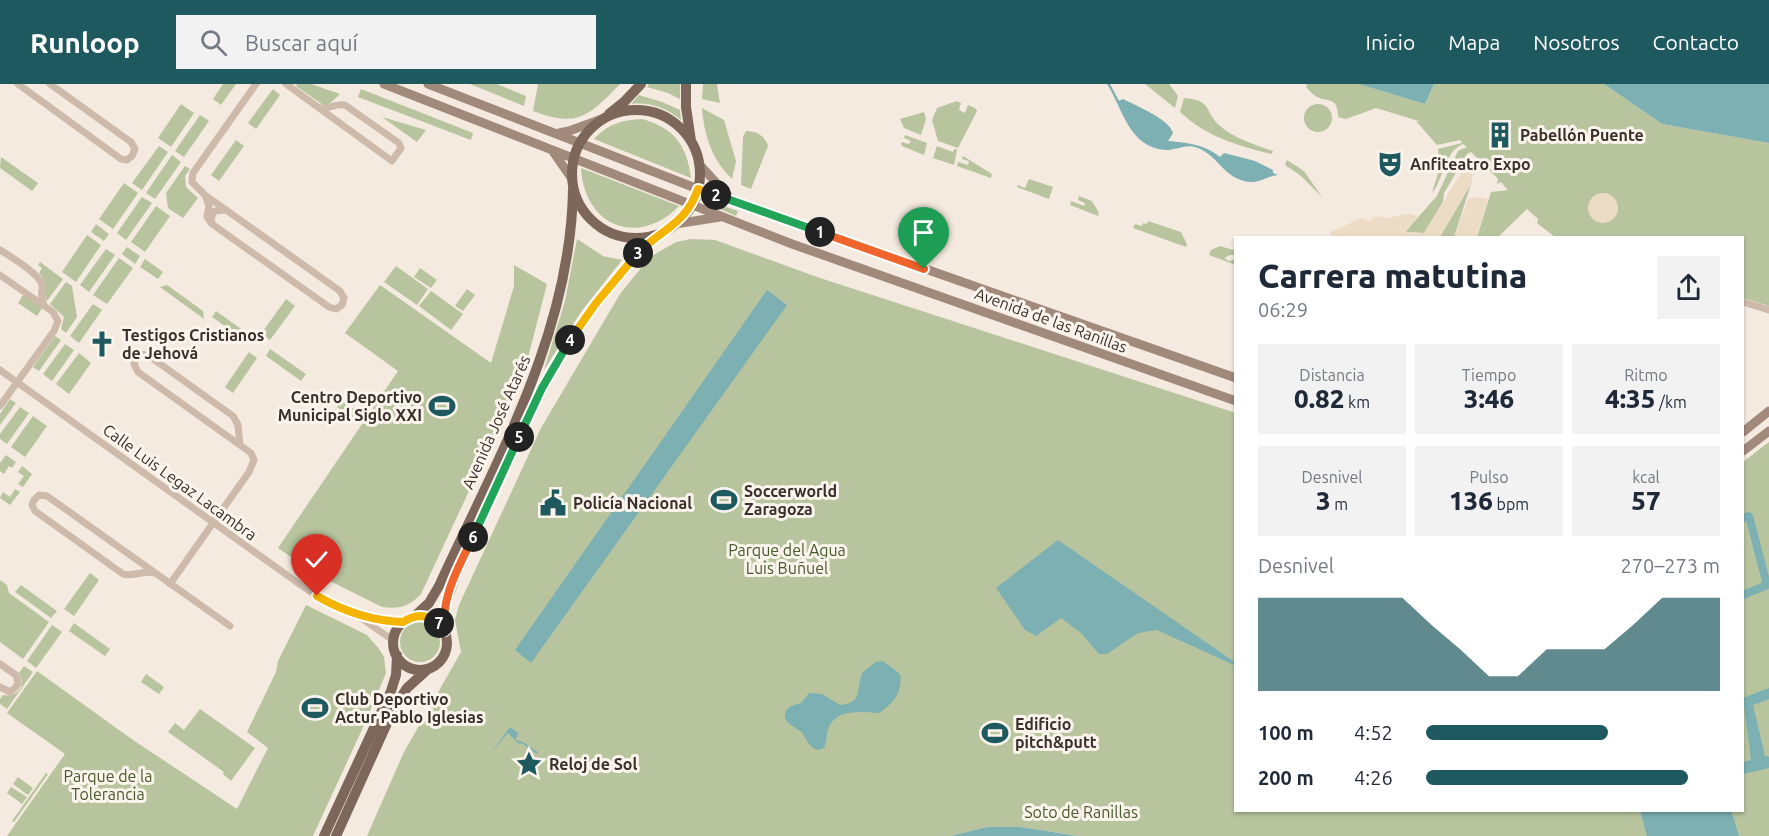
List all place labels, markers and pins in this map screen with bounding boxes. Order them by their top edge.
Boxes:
building icon: Pabellón Puente [1485,120,1515,150]
place label: Pabellón Puente [1520,126,1644,144]
theatre icon: Anfiteatro Expo [1375,149,1405,179]
place label: Anfiteatro Expo [1410,155,1531,173]
pin: 2 [701,180,731,210]
pin [898,207,949,269]
pin: 1 [805,217,835,247]
pin: 3 [623,238,653,268]
pin: 4 [555,325,585,355]
place label: Testigos Cristianos de Jehová [122,326,264,362]
church icon: Testigos Cristianos de Jehová [87,329,117,359]
place label: Centro Deportivo Municipal Siglo XXI [278,388,422,424]
sports icon: Centro Deportivo Municipal Siglo XXI [427,391,457,421]
pin: 5 [504,422,534,452]
place label: Soccerworld Zaragoza [744,482,837,518]
sports icon: Soccerworld Zaragoza [709,485,739,515]
public building icon: Policía Nacional [538,488,568,518]
place label: Policía Nacional [573,494,692,512]
pin: 6 [458,522,488,552]
pin [291,534,342,596]
pin: 7 [424,608,454,638]
place label: Club Deportivo Actur Pablo Iglesias [335,690,484,726]
sports icon: Club Deportivo Actur Pablo Iglesias [300,693,330,723]
place label: Edificio pitch&putt [1015,715,1097,751]
sports icon: Edificio pitch&putt [980,718,1010,748]
place icon: Reloj de Sol [514,749,544,779]
place label: Reloj de Sol [549,755,637,773]

